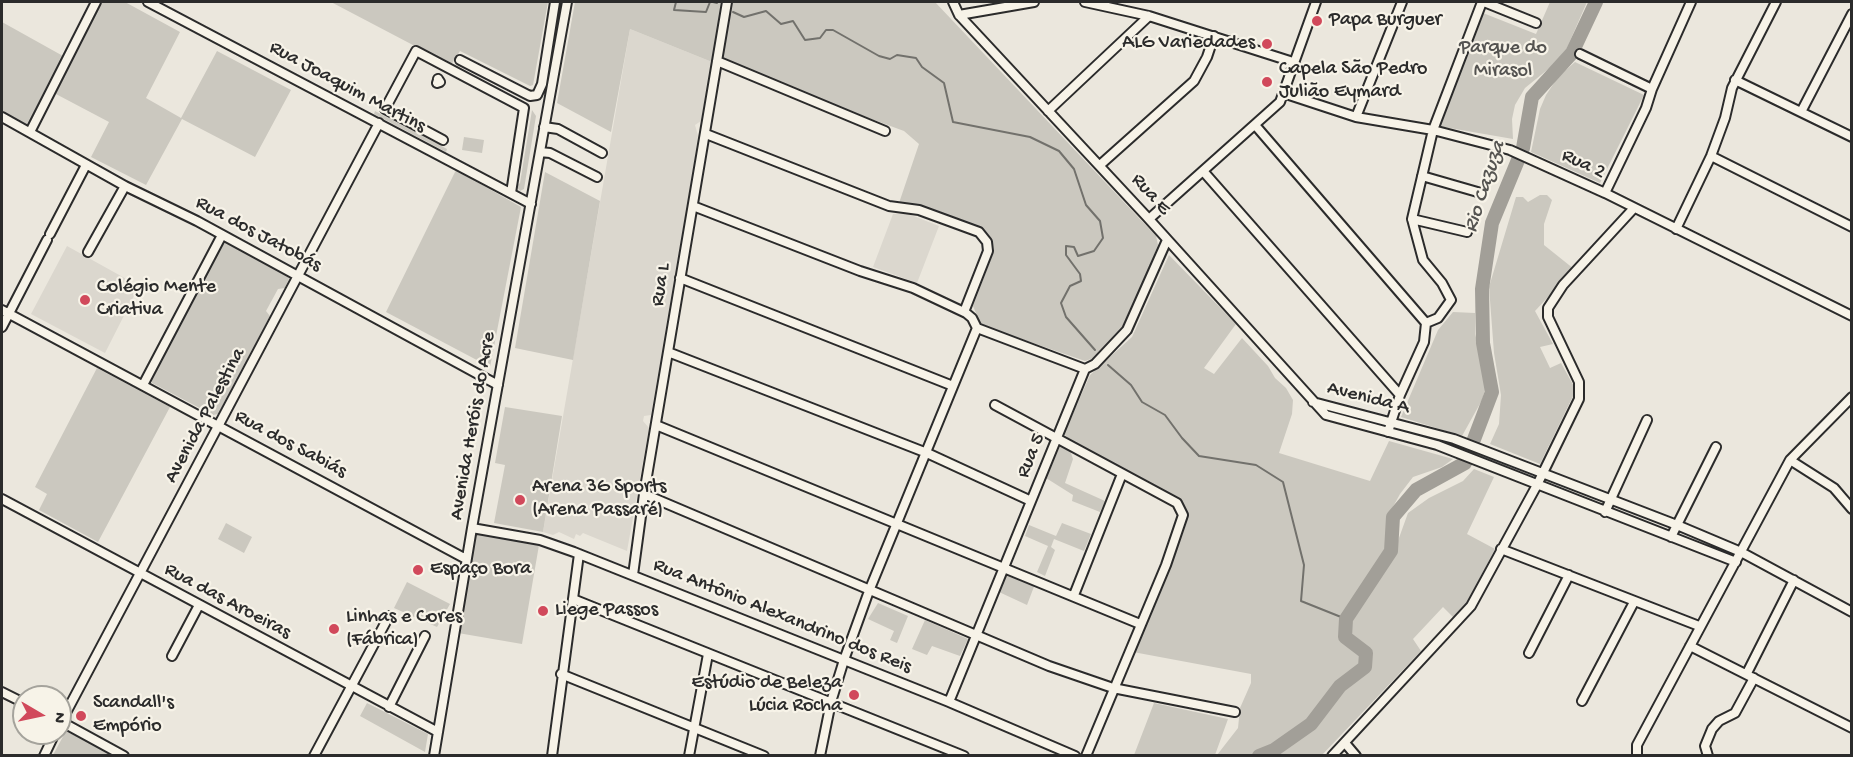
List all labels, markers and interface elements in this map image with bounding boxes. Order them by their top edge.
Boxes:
place label: Papa Burguer [1329,9,1442,33]
marker: Papa Burguer [1310,14,1324,28]
place label: ALG Variedades [1122,32,1255,56]
street label: Rua Joaquim Martins [265,37,429,139]
marker: ALG Variedades [1260,37,1274,51]
park label: Parque do Mirasol [1459,37,1547,84]
place label: Capela São Pedro Julião Eymard [1279,58,1427,105]
marker: Capela São Pedro Julião Eymard [1260,75,1274,89]
water label: Rio Cazuza [1459,138,1513,236]
street label: Rua 2 [1557,145,1609,185]
street label: Rua E [1125,169,1175,221]
street label: Rua dos Jatobás [191,192,325,278]
street label: Rua L [647,262,677,308]
place label: Colégio Mente Criativa [97,276,216,323]
marker: Colégio Mente Criativa [78,293,92,307]
street label: Avenida Heróis do Acre [446,330,502,522]
street label: Avenida Palestina [160,344,252,488]
street label: Avenida A [1324,377,1412,421]
street label: Rua dos Sabiás [230,405,350,485]
street label: Rua 5 [1012,430,1052,482]
place label: Arena 3G Sports (Arena Passaré) [532,476,666,523]
marker: Arena 3G Sports (Arena Passaré) [513,493,527,507]
street label: Rua Antônio Alexandrino dos Reis [649,554,915,680]
place label: Espaço Bora [430,558,531,582]
street label: Rua das Aroeiras [160,559,294,645]
marker: Espaço Bora [411,563,425,577]
place label: Liege Passos [555,599,658,623]
marker: Liege Passos [536,604,550,618]
place label: Linhas e Cores (Fábrica) [346,606,462,653]
marker: Linhas e Cores (Fábrica) [327,622,341,636]
place label: Estúdio de Beleza Lúcia Rocha [691,672,842,719]
north arrow [12,685,72,745]
marker: Estúdio de Beleza Lúcia Rocha [847,688,861,702]
place label: Scandall's Empório [93,692,174,739]
marker: Scandall's Empório [74,709,88,723]
text: N [48,711,68,724]

